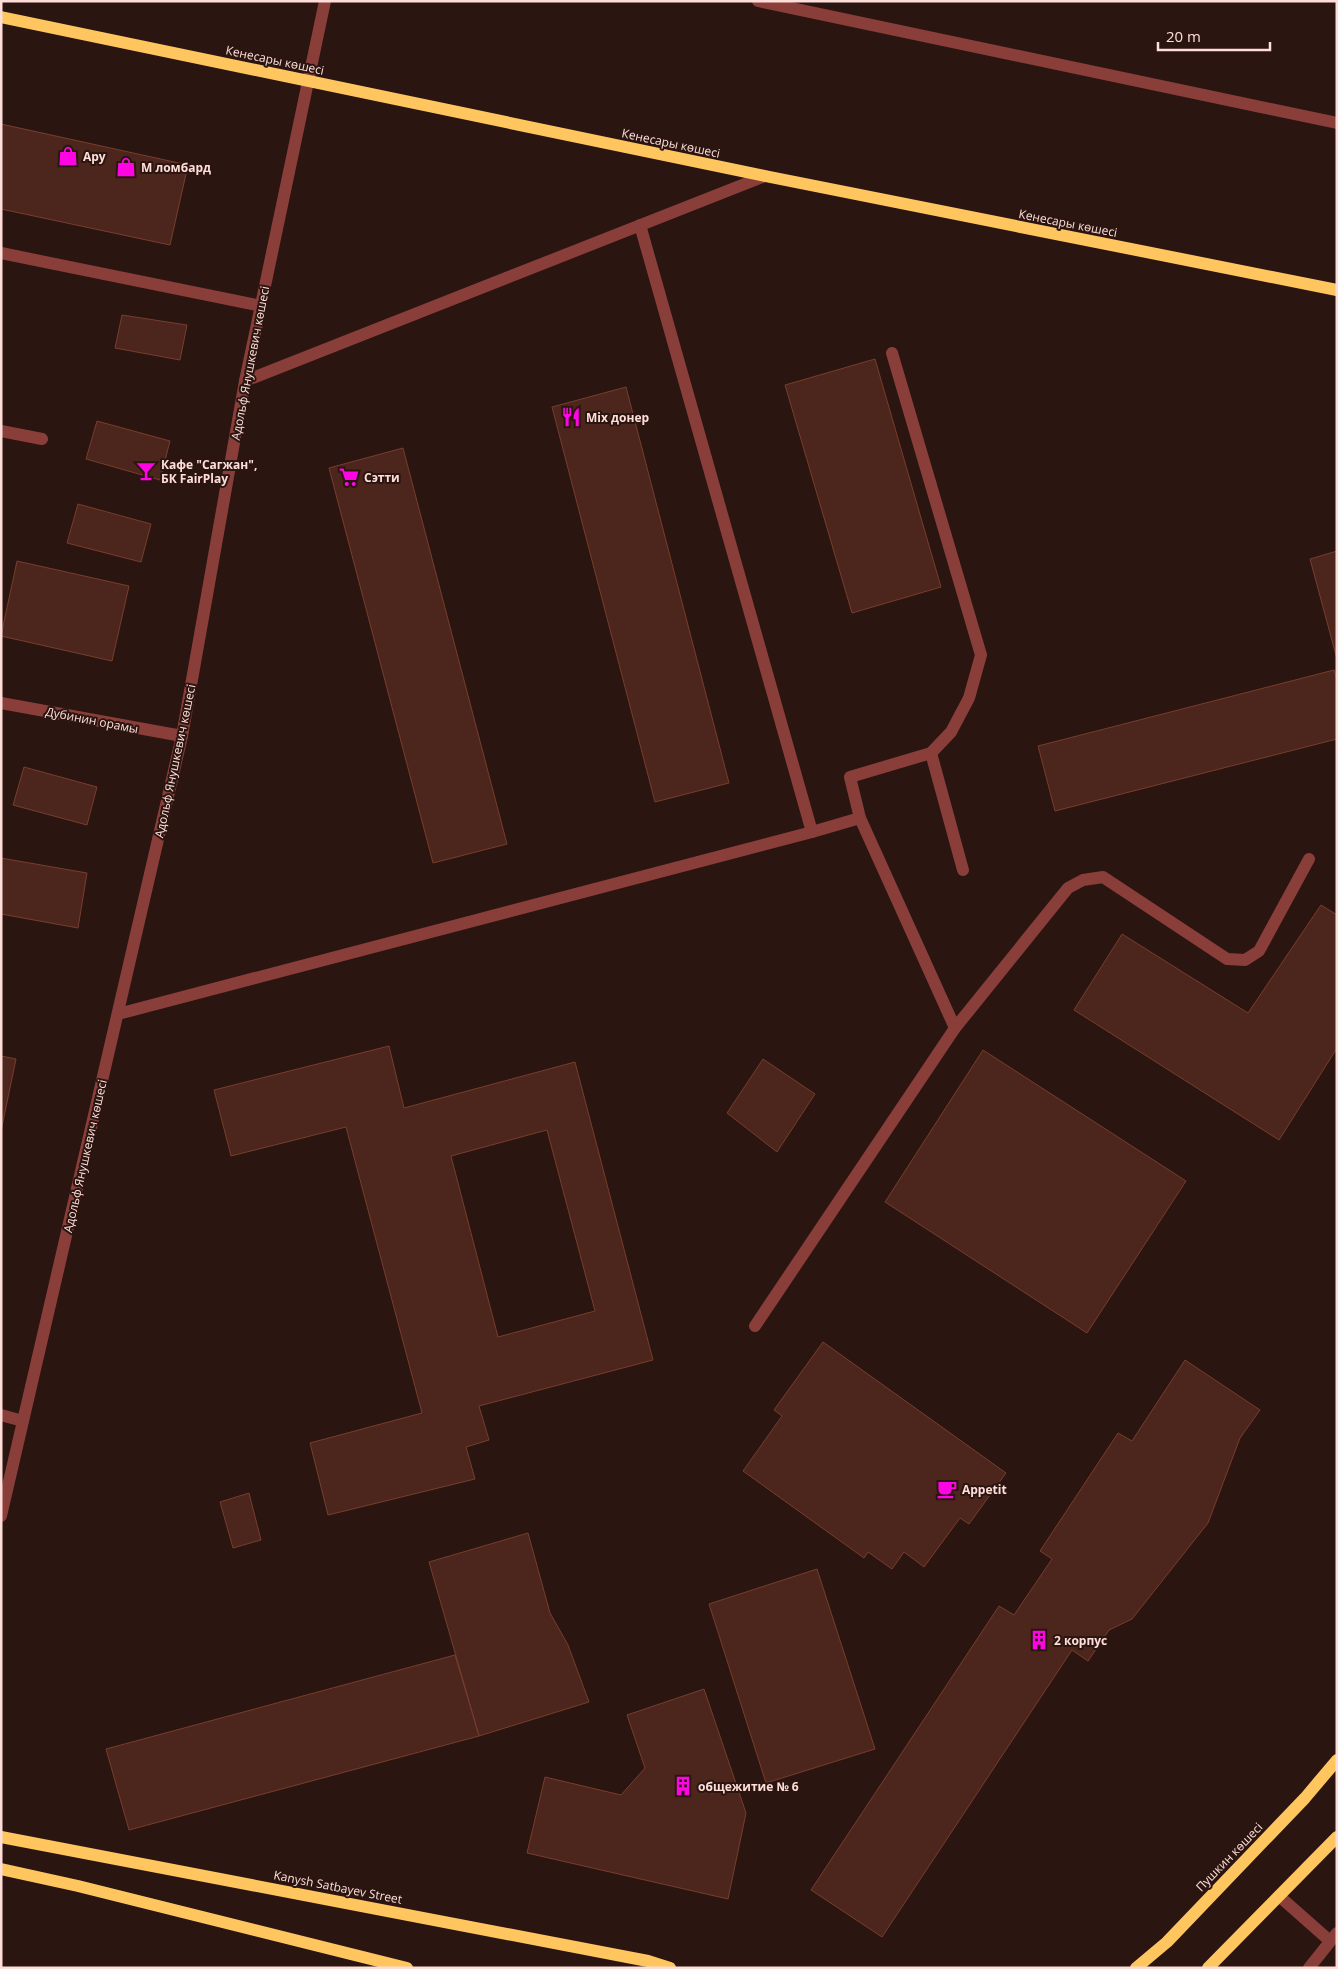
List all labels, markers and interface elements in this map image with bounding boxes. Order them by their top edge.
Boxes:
scale bar [1158,20,1270,52]
text: 20 m [1166,26,1201,46]
street label: Кенесары көшесі [224,41,326,79]
street label: Кенесары көшесі [620,124,722,162]
shop icon: Ару [57,145,79,167]
place label: Ару [83,148,106,165]
shop icon: М ломбард [115,156,137,178]
place label: М ломбард [141,159,211,176]
street label: Кенесары көшесі [1017,205,1119,241]
street label: Адольф Янушкевич көшесі [227,284,273,442]
restaurant icon: Mix донер [560,406,582,428]
place label: Mix донер [586,409,649,426]
place label: Кафе "Сагжан", БК FairPlay [161,456,257,487]
bar icon: Кафе "Сагжан", БК FairPlay [135,460,157,482]
supermarket icon: Сэтти [338,466,360,488]
place label: Сэтти [364,469,400,486]
street label: Адольф Янушкевич көшесі [150,683,200,839]
street label: Дубинин орамы [44,703,140,737]
street label: Адольф Янушкевич көшесі [59,1078,111,1234]
cafe icon: Appetit [936,1478,958,1500]
place label: Appetit [962,1481,1007,1498]
building icon: 2 корпус [1028,1629,1050,1651]
place label: 2 корпус [1054,1632,1107,1649]
building icon: общежитие № 6 [672,1775,694,1797]
place label: общежитие № 6 [698,1778,799,1795]
street label: Пушкин көшесі [1192,1819,1266,1895]
street label: Kanysh Satbayev Street [272,1866,404,1908]

